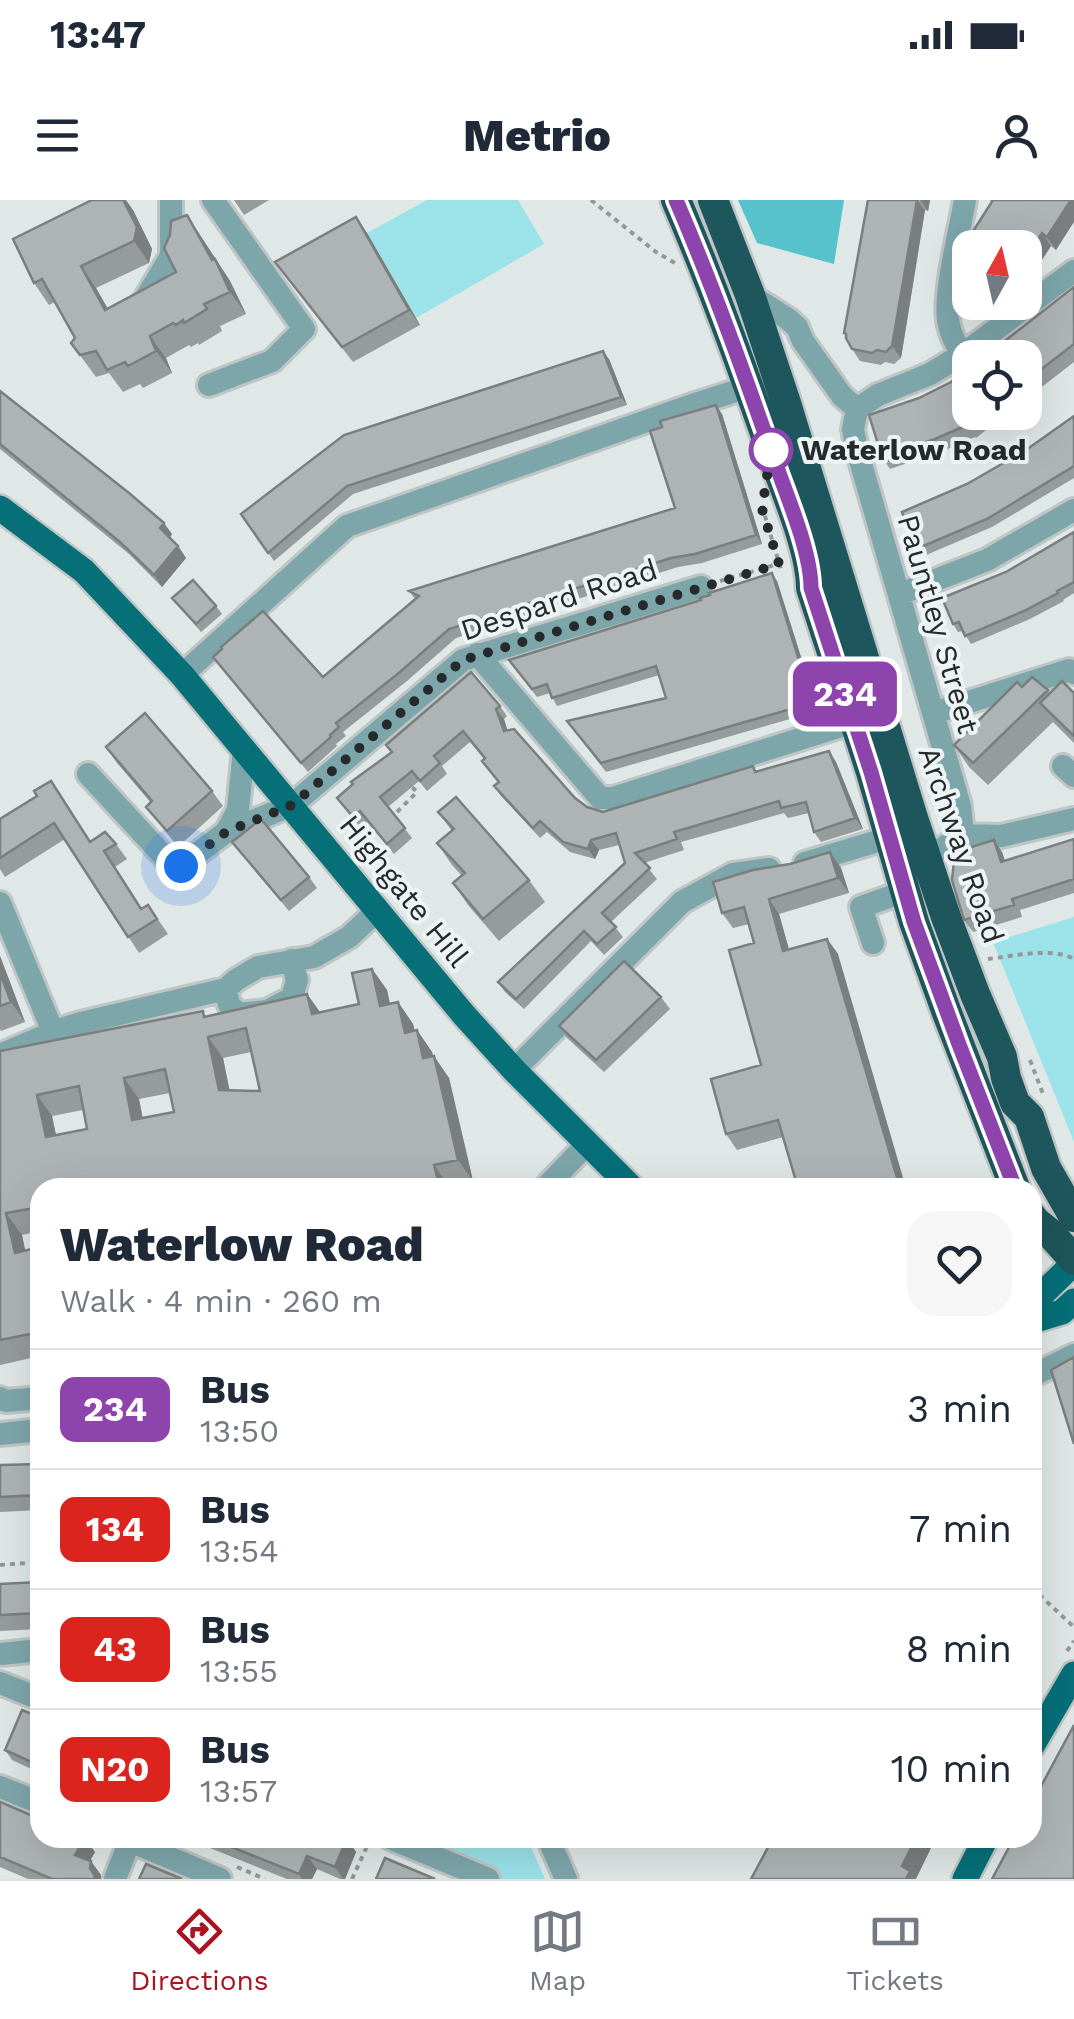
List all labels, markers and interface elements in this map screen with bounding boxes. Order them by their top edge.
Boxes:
text: 13:47 [50,13,146,57]
icon: menu [30,108,85,163]
icon: person [989,108,1044,163]
text: Metrio [463,109,611,162]
north arrow [952,230,1042,320]
map controls [952,230,1042,430]
button: locate [952,340,1042,430]
marker: Waterlow Road [750,429,792,471]
place label: Waterlow Road [801,432,1027,467]
street label: Pauntley Street [891,511,987,738]
street label: Despard Road [456,551,662,648]
line badge: 234 [788,662,902,726]
text: 234 [813,673,877,715]
street label: Archway Road [911,742,1012,948]
street label: Highgate Hill [332,808,476,974]
your location [156,841,206,891]
button: heart [907,1211,1012,1316]
text: Waterlow Road [60,1216,424,1273]
text: Walk · 4 min · 260 m [60,1282,382,1320]
text: Bus [200,1368,270,1412]
text: 3 min [907,1387,1012,1431]
text: 234 [83,1388,147,1430]
text: 13:50 [200,1412,279,1450]
text: Bus [200,1488,270,1532]
text: 7 min [909,1507,1012,1551]
text: 134 [86,1508,144,1550]
text: 13:54 [200,1532,279,1570]
text: Bus [200,1608,270,1652]
text: 8 min [906,1627,1012,1671]
text: 43 [93,1628,137,1670]
text: 13:55 [200,1652,278,1690]
text: Bus [200,1728,270,1772]
text: 10 min [891,1747,1012,1791]
text: N20 [80,1748,150,1790]
text: 13:57 [200,1772,277,1810]
tab: Directions [130,1904,269,1997]
tab: Map [529,1904,586,1997]
tab: Tickets [847,1904,944,1997]

